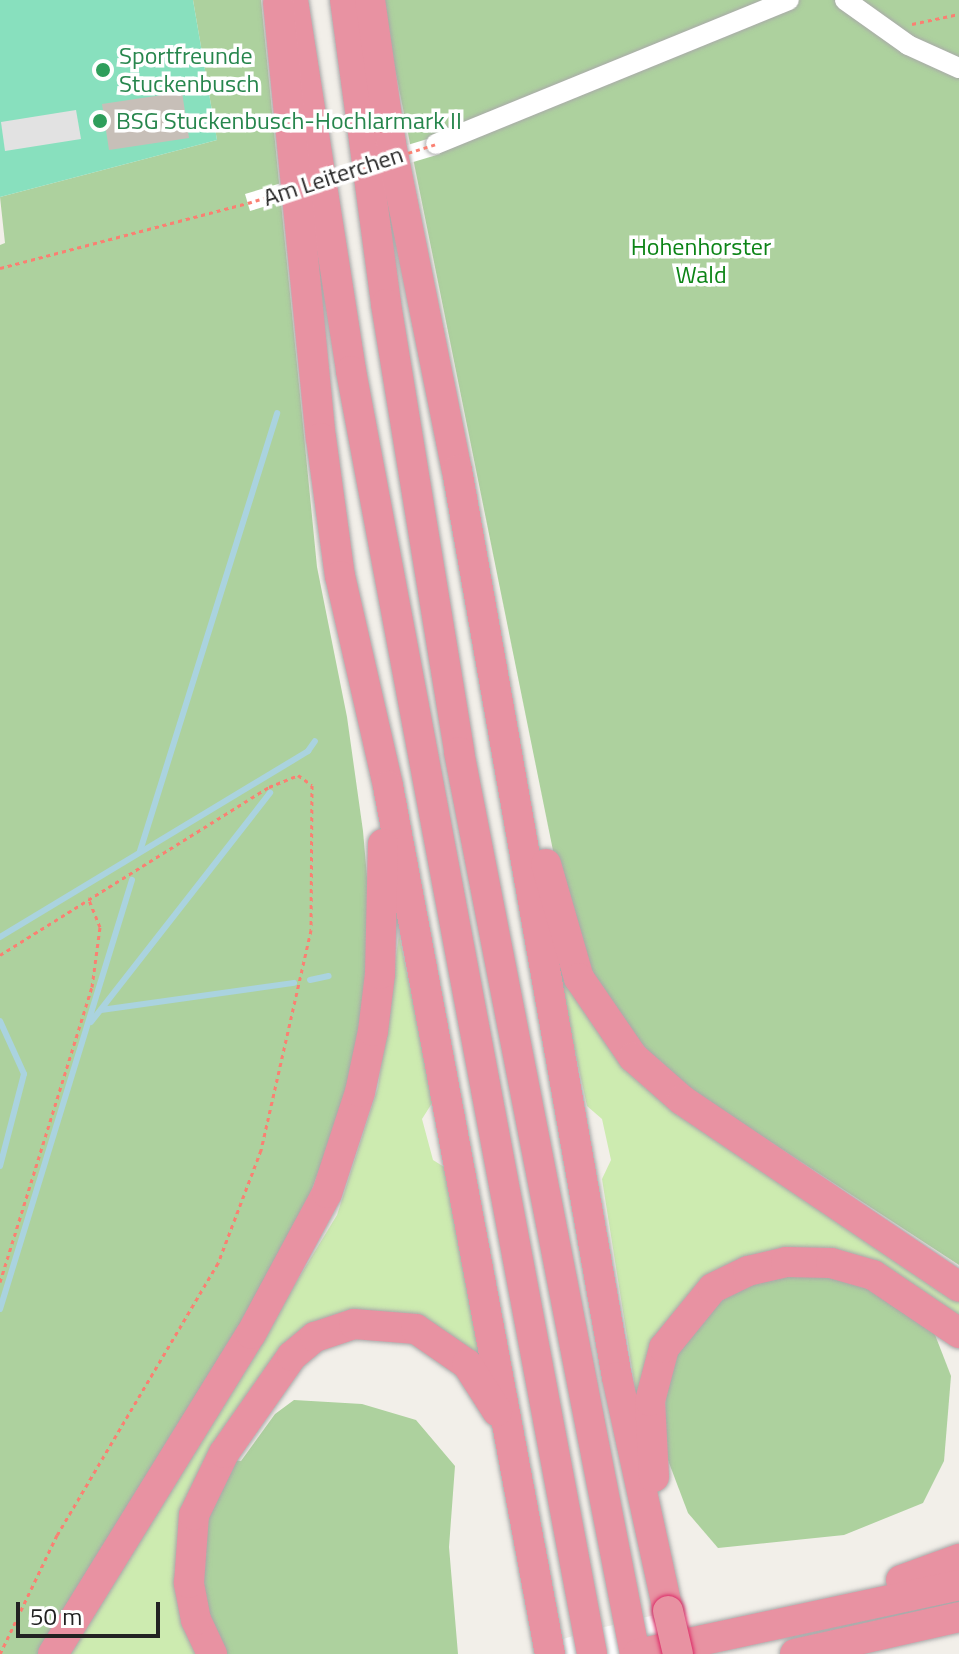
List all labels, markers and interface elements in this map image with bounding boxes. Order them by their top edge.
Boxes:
place label: Sportfreunde Stuckenbusch [119,42,259,98]
marker: Sportfreunde Stuckenbusch [94,61,112,79]
place label: BSG Stuckenbusch-Hochlarmark II [116,107,462,135]
marker: BSG Stuckenbusch-Hochlarmark II [91,112,109,130]
street label: Am Leiterchen [259,140,407,212]
park label: Hohenhorster Wald [631,233,771,289]
scale bar [20,1586,164,1636]
text: 50 m [30,1598,82,1634]

